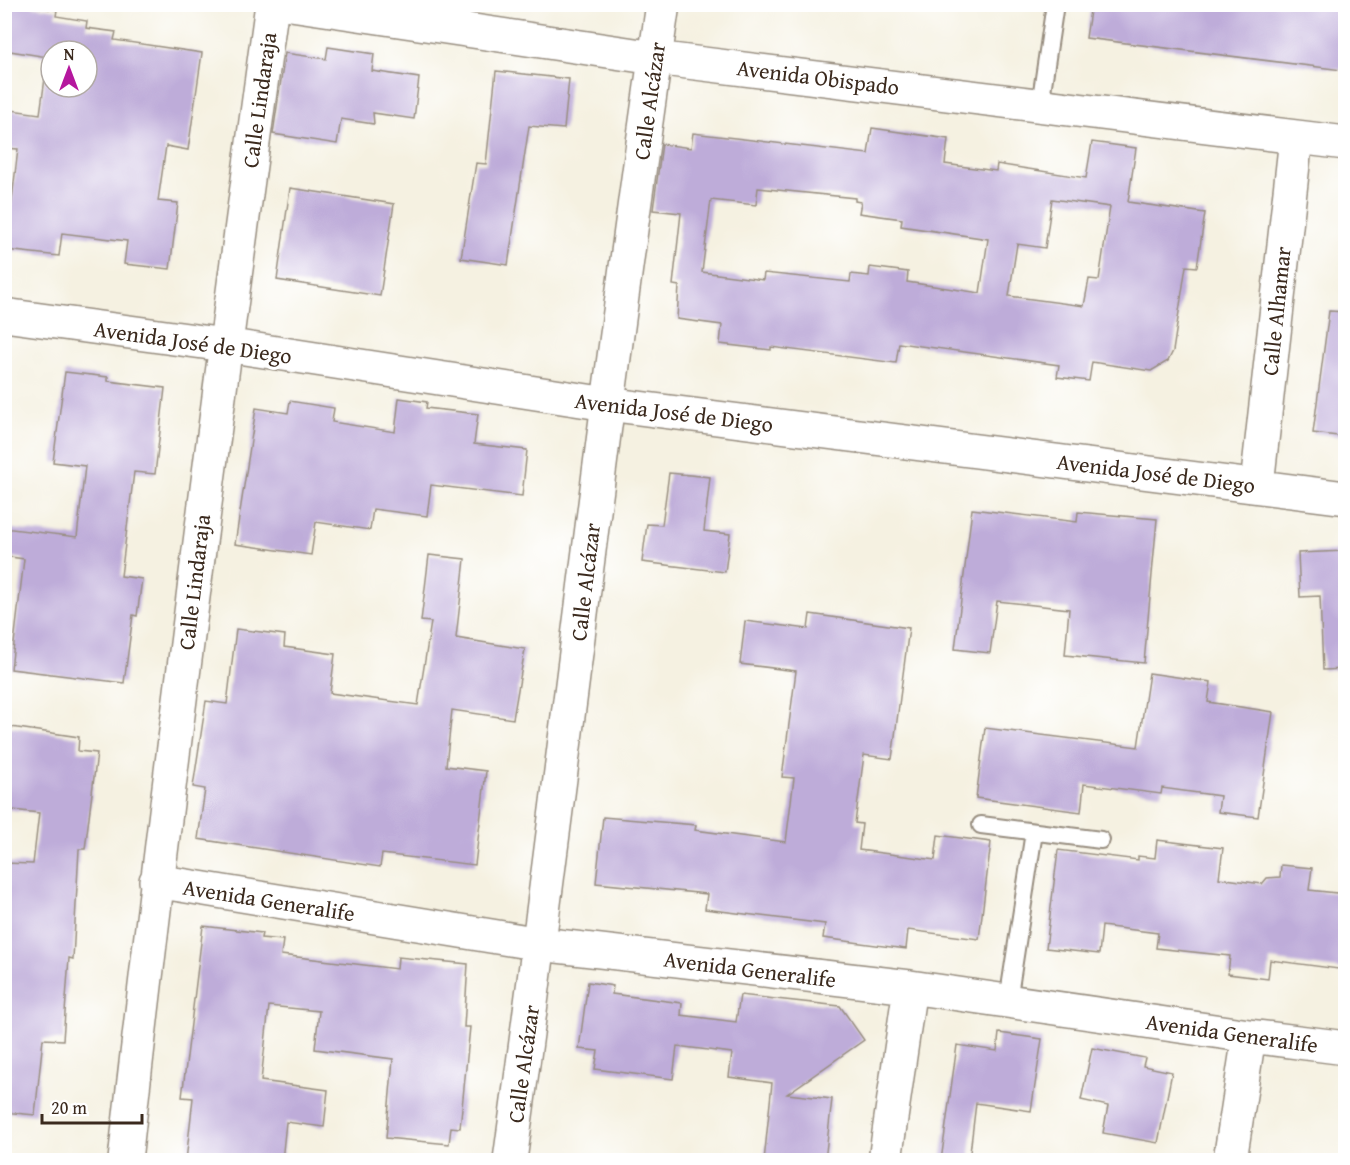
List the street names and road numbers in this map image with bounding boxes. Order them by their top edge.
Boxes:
street label: Calle Lindaraja [234,29,284,170]
street label: Calle Alcázar [625,40,673,162]
street label: Avenida Obispado [735,51,901,103]
street label: Calle Alhamar [1253,245,1299,377]
street label: Avenida José de Diego [92,312,294,372]
street label: Avenida José de Diego [573,384,775,440]
street label: Avenida José de Diego [1055,445,1257,501]
street label: Calle Lindaraja [170,512,218,652]
street label: Calle Alcázar [562,521,608,643]
street label: Avenida Generalife [181,871,357,929]
street label: Avenida Generalife [662,943,838,995]
street label: Calle Alcázar [499,1003,547,1125]
street label: Avenida Generalife [1144,1005,1320,1061]

